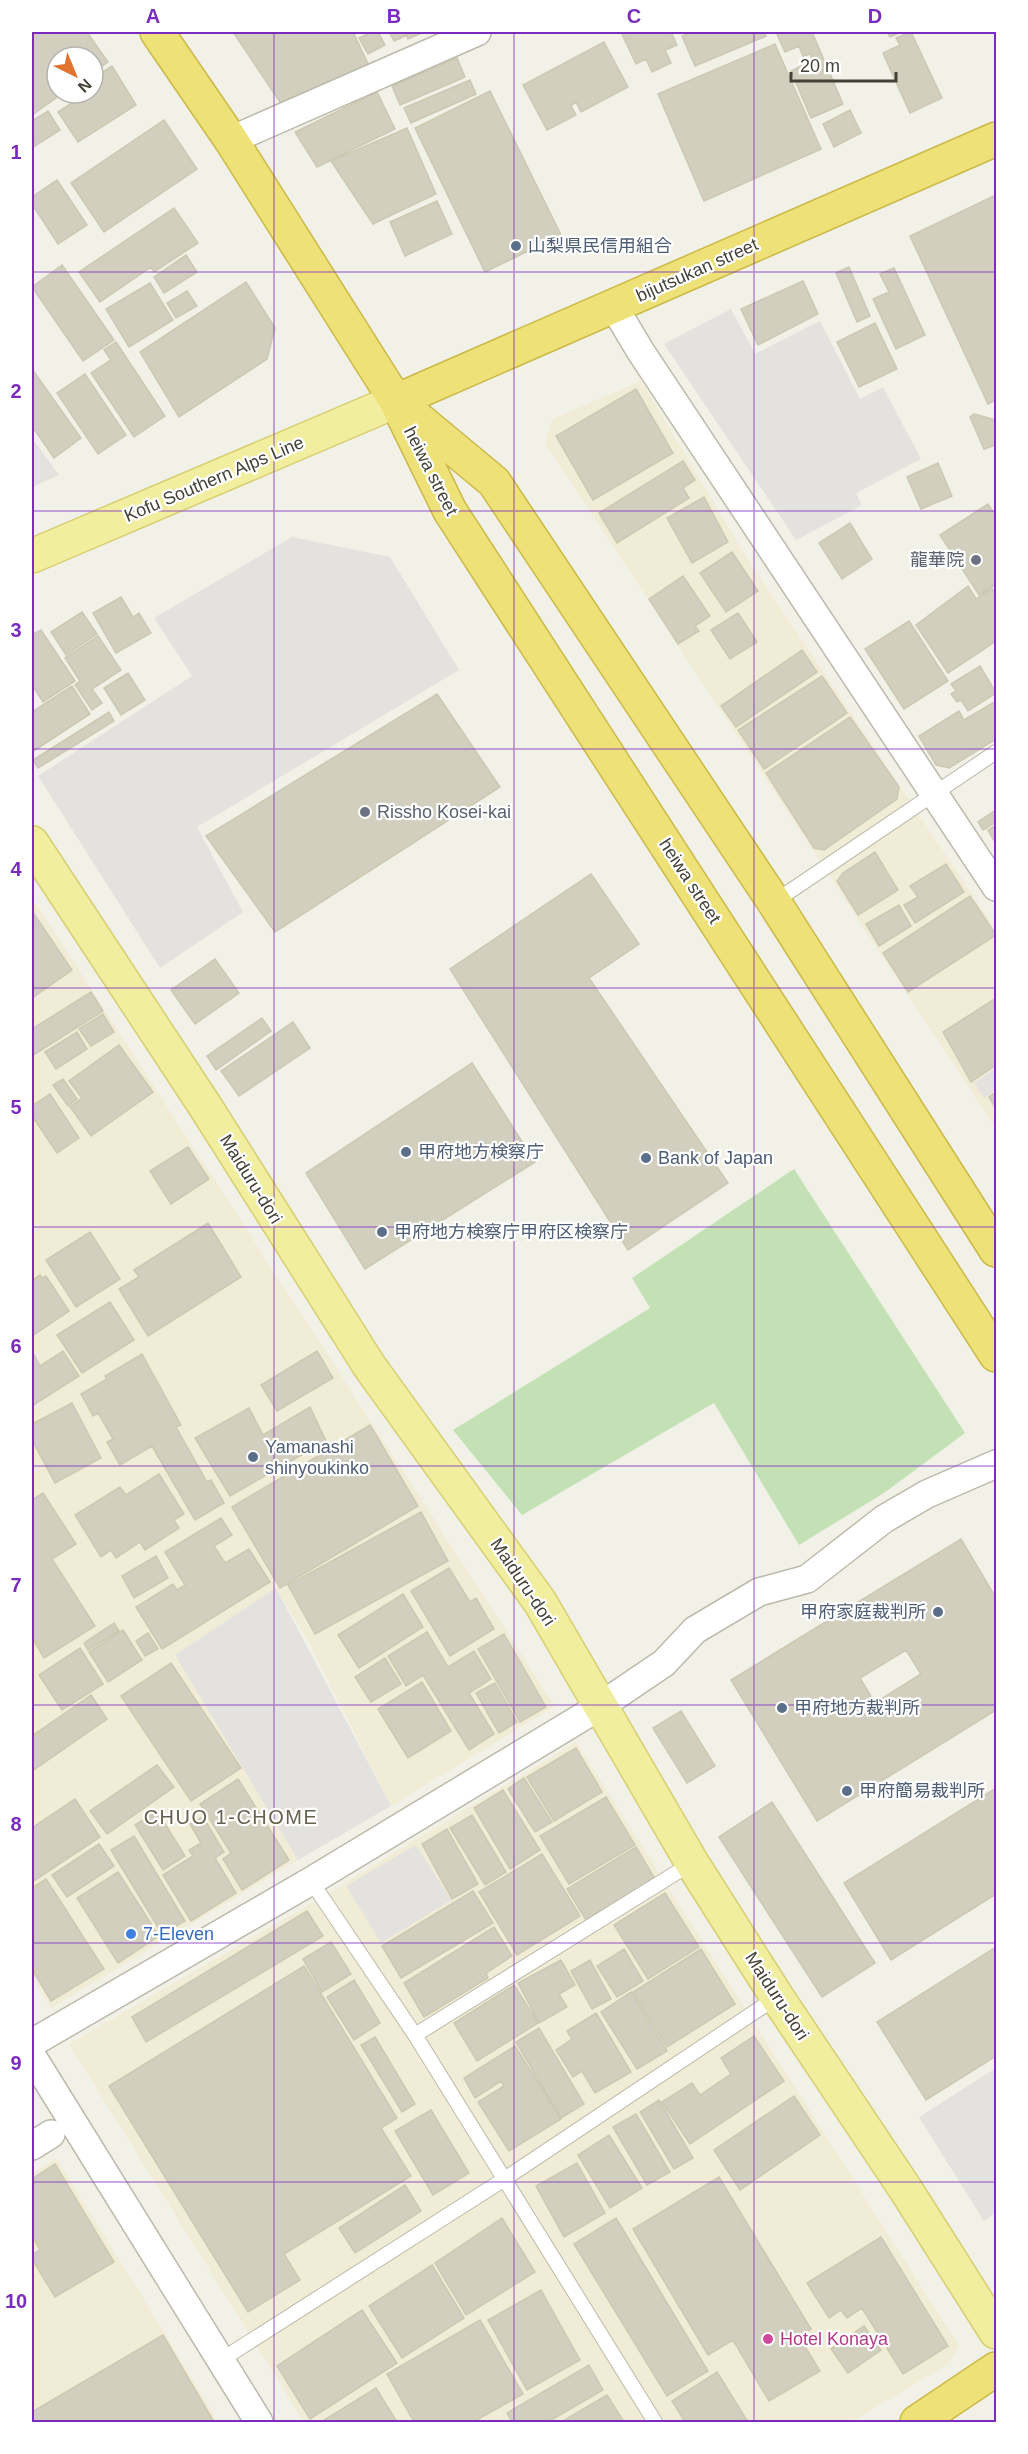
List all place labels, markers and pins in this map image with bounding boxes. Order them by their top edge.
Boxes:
place label: 山梨県民信用組合 [528,236,672,256]
marker: 山梨県民信用組合 [509,239,523,253]
place label: 龍華院 [910,550,964,570]
marker: 龍華院 [969,553,983,567]
place label: Rissho Kosei-kai [377,802,511,822]
marker: Rissho Kosei-kai [358,805,372,819]
place label: 甲府地方検察庁 [418,1142,544,1162]
marker: 甲府地方検察庁 [399,1145,413,1159]
place label: Bank of Japan [658,1148,773,1168]
marker: Bank of Japan [639,1151,653,1165]
place label: 甲府地方検察庁甲府区検察庁 [394,1222,628,1242]
marker: 甲府地方検察庁甲府区検察庁 [375,1225,389,1239]
place label: Yamanashi shinyoukinko [265,1437,369,1478]
marker: Yamanashi shinyoukinko [246,1450,260,1464]
place label: 甲府家庭裁判所 [800,1602,926,1622]
marker: 甲府家庭裁判所 [931,1605,945,1619]
place label: 甲府地方裁判所 [794,1698,920,1718]
marker: 甲府地方裁判所 [775,1701,789,1715]
place label: 甲府簡易裁判所 [859,1781,985,1801]
marker: 甲府簡易裁判所 [840,1784,854,1798]
place label: 7-Eleven [143,1924,214,1944]
marker: 7-Eleven [124,1927,138,1941]
place label: Hotel Konaya [780,2329,889,2349]
marker: Hotel Konaya [761,2332,775,2346]

